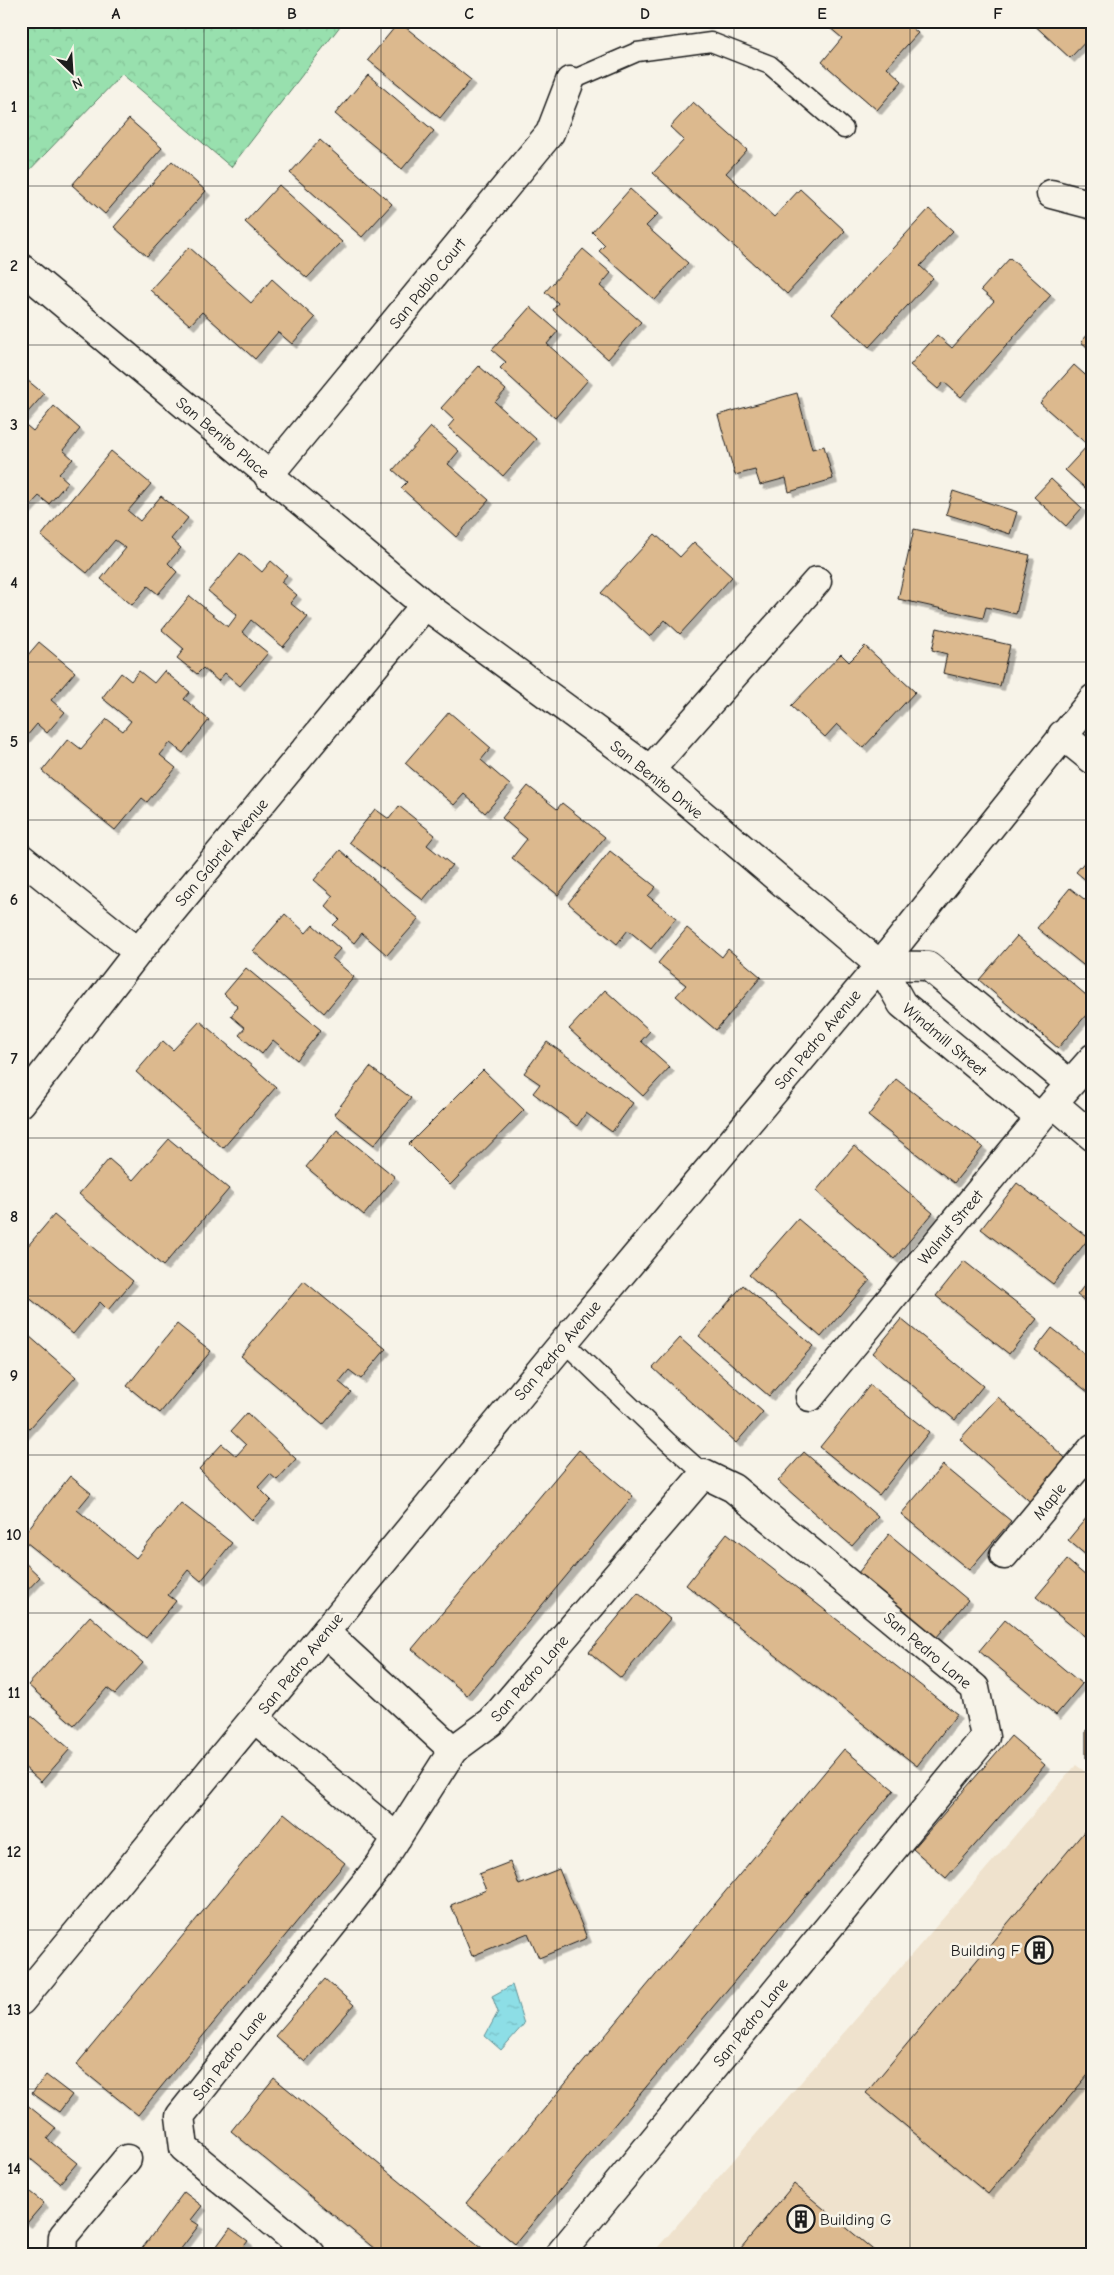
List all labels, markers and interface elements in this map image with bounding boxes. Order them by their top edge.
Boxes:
text: A [112,5,121,23]
text: B [287,5,297,23]
text: C [464,5,474,23]
text: D [640,5,650,23]
text: E [817,5,827,23]
text: F [993,5,1003,23]
north arrow [48,48,98,98]
text: N [70,74,85,93]
text: 1 [11,98,17,116]
street label: San Pablo Court [386,234,470,332]
text: 2 [10,257,18,275]
street label: San Benito Place [172,394,273,482]
text: 3 [10,416,18,434]
text: 4 [10,574,18,592]
text: 5 [10,733,18,751]
street label: San Benito Drive [606,737,706,823]
street label: San Gabriel Avenue [171,795,272,910]
text: 6 [10,891,18,909]
street label: San Pedro Avenue [771,986,865,1093]
street label: Windmill Street [899,999,990,1080]
text: 7 [10,1050,18,1068]
street label: Walnut Street [914,1186,987,1268]
text: 8 [10,1208,18,1226]
street label: San Pedro Avenue [511,1297,605,1404]
text: 9 [10,1367,18,1385]
street label: Maple [1030,1480,1070,1523]
text: 10 [6,1526,22,1544]
street label: San Pedro Lane [880,1609,975,1693]
street label: San Pedro Avenue [255,1610,347,1718]
street label: San Pedro Lane [487,1632,572,1726]
text: 11 [8,1684,20,1702]
text: 12 [7,1843,21,1861]
building icon: Building F [1024,1935,1054,1965]
place label: Building F [951,1942,1021,1960]
street label: San Pedro Lane [710,1975,792,2071]
text: 13 [7,2001,21,2019]
street label: San Pedro Lane [189,2007,270,2104]
text: 14 [7,2160,21,2178]
building icon: Building G [786,2204,816,2234]
place label: Building G [820,2211,891,2229]

